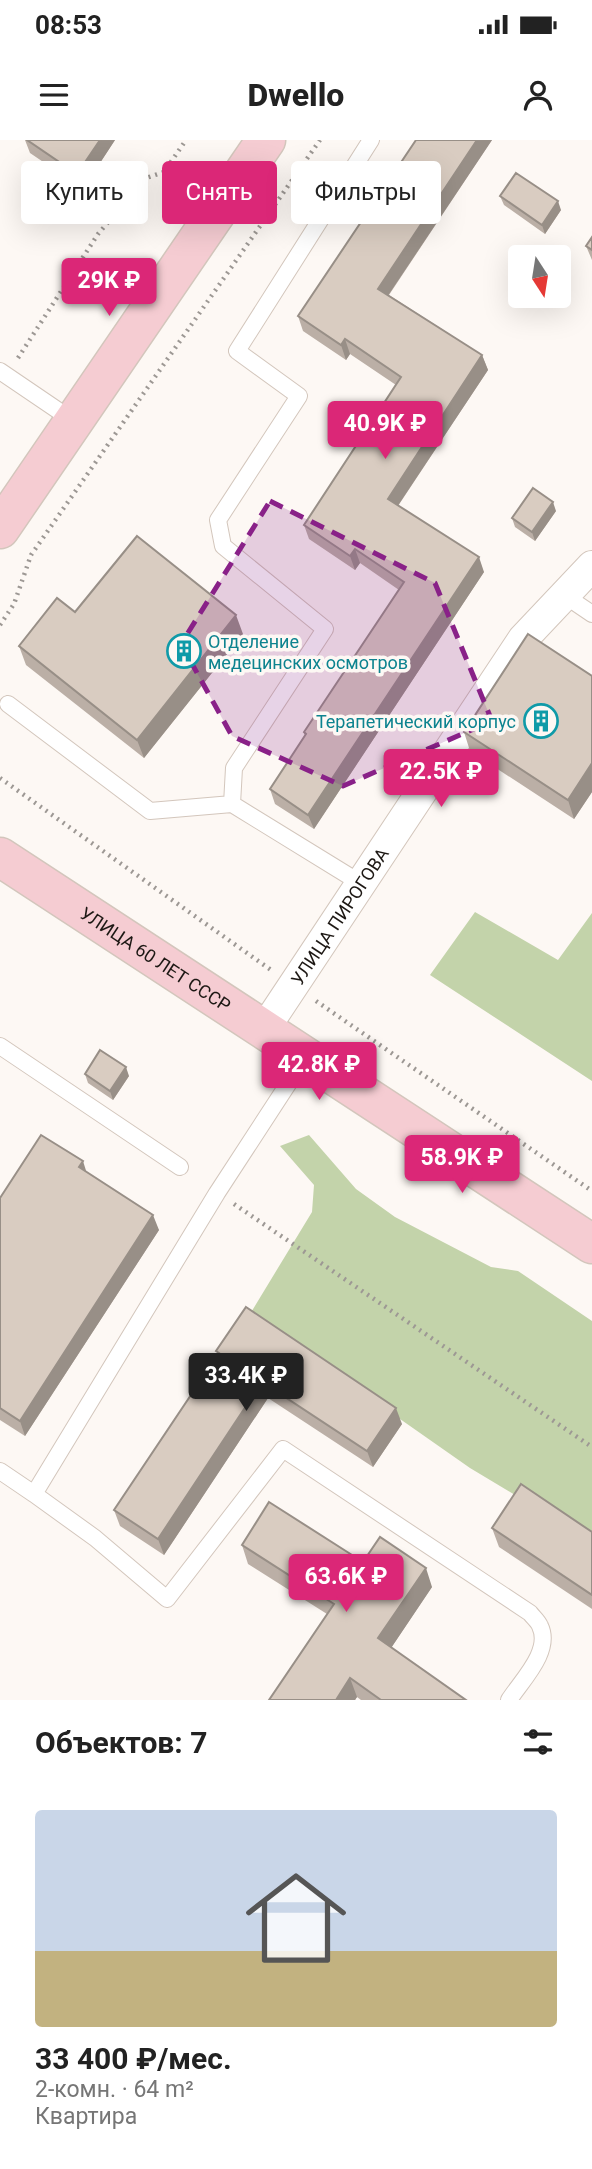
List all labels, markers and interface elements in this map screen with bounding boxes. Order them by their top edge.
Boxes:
text: 08:53 [35,10,102,40]
icon: menu [35,76,73,114]
text: Dwello [248,76,344,114]
icon: person [519,76,557,114]
chip: Купить [21,161,148,224]
chip: Снять [162,161,277,224]
chip: Фильтры [291,161,441,224]
north arrow [508,245,570,308]
map controls [508,245,571,308]
pin: 29K ₽ [60,258,158,318]
text: 29K ₽ [78,267,140,294]
pin: 40.9K ₽ [320,402,450,461]
text: 40.9K ₽ [344,410,426,437]
place label: Отделение медецинских осмотров [208,631,408,673]
building icon: Отделение медецинских осмотров [165,632,203,670]
building icon: Терапетический корпус [522,702,560,740]
place label: Терапетический корпус [316,711,516,732]
pin: 22.5K ₽ [376,750,506,809]
text: 22.5K ₽ [400,758,482,785]
street label: УЛИЦА ПИРОГОВА [286,843,392,989]
street label: УЛИЦА 60 ЛЕТ СССР [77,902,235,1016]
pin: 42.8K ₽ [254,1042,384,1102]
text: 42.8K ₽ [278,1051,360,1078]
pin: 58.9K ₽ [397,1136,527,1195]
text: 58.9K ₽ [421,1144,503,1171]
pin: 33.4K ₽ [181,1354,311,1413]
text: 33.4K ₽ [205,1362,287,1389]
pin: 63.6K ₽ [281,1554,411,1614]
text: 63.6K ₽ [305,1563,387,1590]
icon: filters [519,1723,557,1761]
text: Объектов: 7 [35,1725,207,1760]
icon: home [233,1855,359,1981]
text: 33 400 ₽/мес. [35,2041,232,2076]
text: 2-комн. · 64 m² [35,2076,194,2103]
text: Квартира [35,2103,137,2130]

